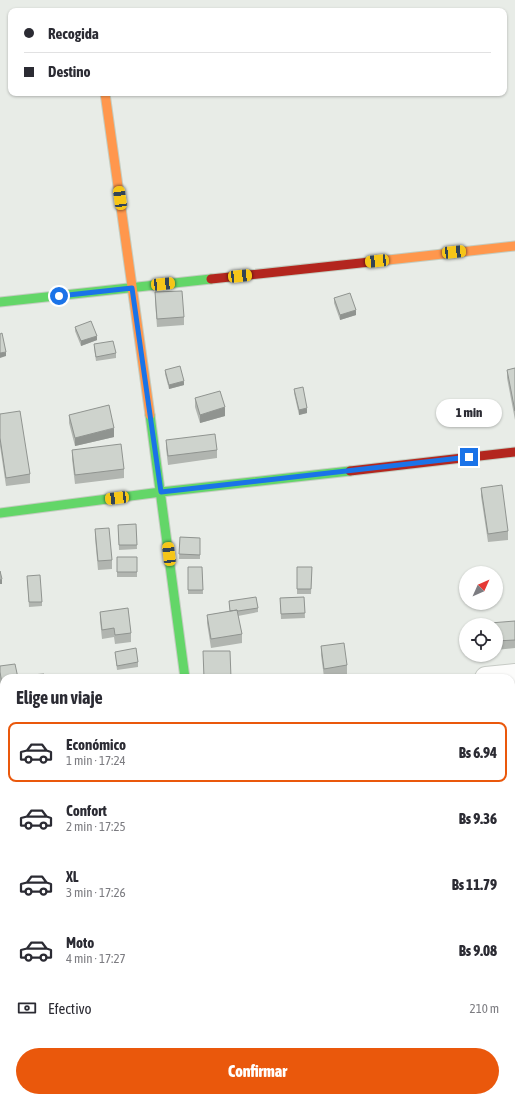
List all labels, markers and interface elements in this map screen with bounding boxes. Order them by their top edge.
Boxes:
text: Recogida [48,25,99,42]
text: Destino [48,63,91,80]
car [112,185,128,211]
car [441,245,467,259]
car [364,254,390,268]
car [227,269,253,283]
car [150,277,176,291]
route start [50,287,68,305]
callout: 1 min [436,399,502,427]
text: 1 min [456,405,482,420]
route end [460,448,478,466]
car [104,491,130,505]
car [162,541,176,567]
north arrow [459,566,503,610]
map controls [459,566,503,662]
button: locate [459,618,503,662]
text: Elige un viaje [16,687,103,708]
icon: car [18,734,54,770]
text: Económico [66,736,126,753]
text: Bs 6.94 [459,744,497,761]
text: 1 min · 17:24 [66,753,126,768]
icon: car [18,800,54,836]
text: Confort [66,802,107,819]
text: Bs 9.36 [459,810,497,827]
text: 2 min · 17:25 [66,819,126,834]
icon: car [18,866,54,902]
text: XL [66,868,79,885]
text: Bs 11.79 [452,876,497,893]
text: 3 min · 17:26 [66,885,126,900]
icon: car [18,932,54,968]
text: Moto [66,934,94,951]
text: Bs 9.08 [459,942,497,959]
text: 4 min · 17:27 [66,951,126,966]
icon: cash [16,997,38,1019]
text: Efectivo [48,1000,92,1017]
text: 210 m [470,1001,499,1016]
button: Confirmar [16,1048,499,1094]

